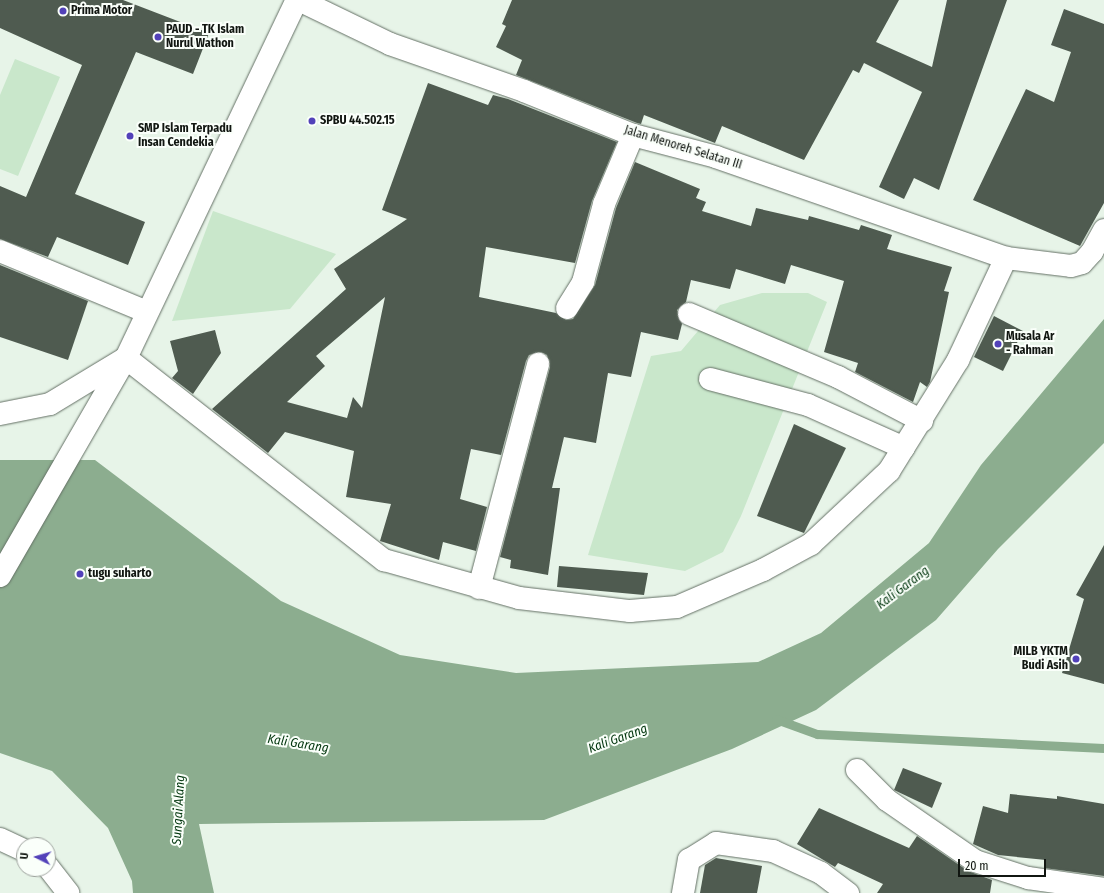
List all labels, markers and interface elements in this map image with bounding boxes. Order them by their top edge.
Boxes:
place label: Prima Motor [71,4,132,18]
marker: Prima Motor [58,6,68,16]
place label: PAUD - TK Islam Nurul Wathon [166,23,244,51]
marker: PAUD - TK Islam Nurul Wathon [153,32,163,42]
place label: SPBU 44.502.15 [320,114,395,128]
marker: SPBU 44.502.15 [307,116,317,126]
place label: SMP Islam Terpadu Insan Cendekia [138,122,232,150]
street label: Jalan Menoreh Selatan III [622,123,744,173]
marker: SMP Islam Terpadu Insan Cendekia [125,131,135,141]
place label: Musala Ar - Rahman [1006,330,1054,358]
marker: Musala Ar - Rahman [993,339,1003,349]
water label: Kali Garang [874,563,932,613]
place label: tugu suharto [88,567,152,581]
marker: tugu suharto [75,569,85,579]
place label: MILB YKTM Budi Asih [1014,645,1068,673]
marker: MILB YKTM Budi Asih [1071,654,1081,664]
water label: Kali Garang [586,721,650,757]
water label: Kali Garang [266,731,330,757]
water label: Sungai Alang [169,775,189,845]
north arrow [16,837,56,877]
scale bar [960,851,1048,877]
text: U [18,852,31,860]
text: 20 m [965,859,989,873]

